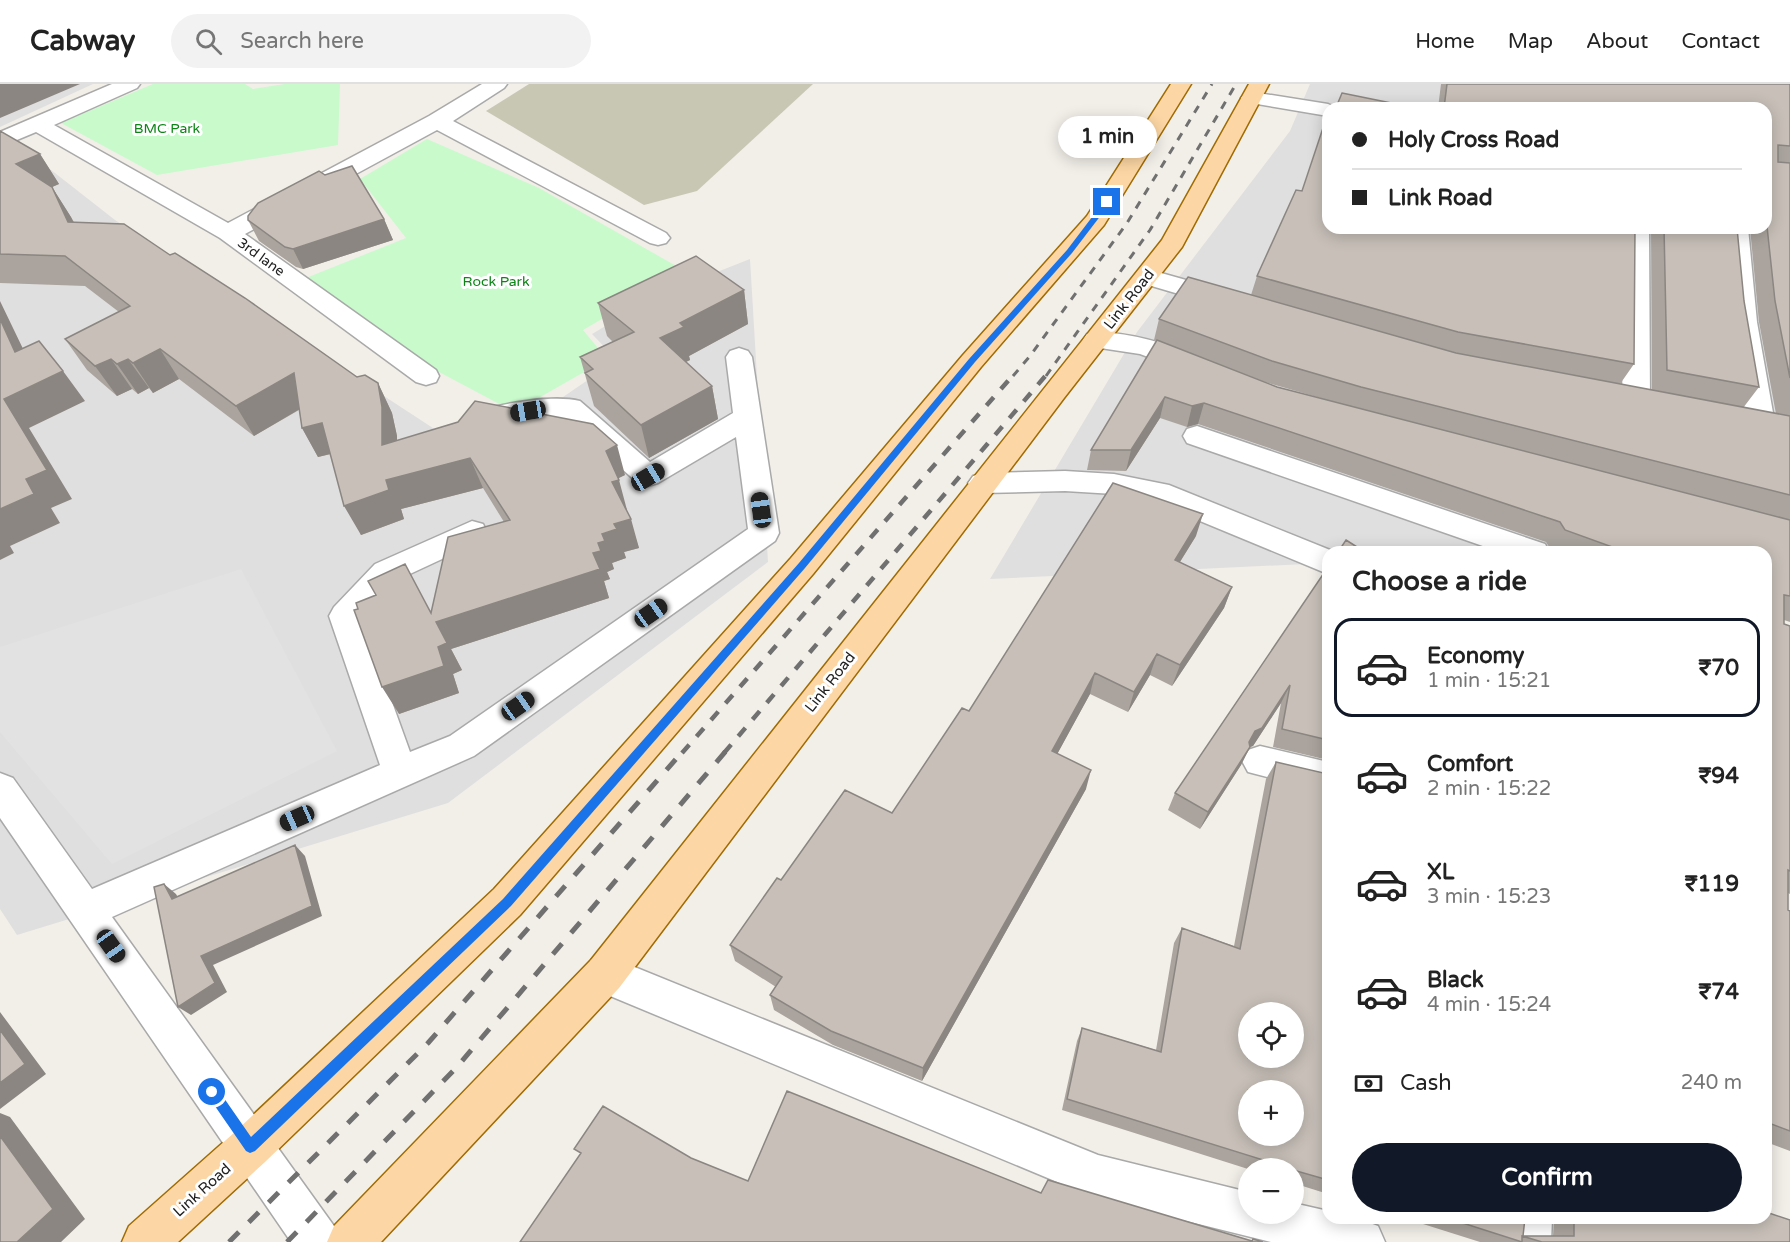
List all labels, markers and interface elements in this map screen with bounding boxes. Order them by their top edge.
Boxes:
search box [171,14,591,68]
text: Cabway [30,24,135,58]
icon: search [192,25,225,58]
text: Search here [240,28,364,54]
text: Home [1415,29,1475,54]
text: Map [1508,29,1553,54]
text: About [1586,29,1648,54]
text: Contact [1681,29,1760,54]
callout: 1 min [1058,115,1156,157]
park label: BMC Park [134,120,201,137]
text: 1 min [1081,125,1134,149]
text: Holy Cross Road [1388,127,1559,153]
text: Link Road [1388,185,1493,211]
route end [1093,188,1120,215]
street label: 3rd lane [234,234,288,280]
street label: Link Road [1100,265,1158,333]
park label: Rock Park [462,273,530,290]
car [509,399,547,423]
car [628,460,668,494]
car [750,491,772,529]
text: Choose a ride [1352,565,1527,598]
car [631,595,671,631]
icon: car [1355,641,1409,695]
text: Economy [1427,643,1524,669]
street label: Link Road [801,648,859,716]
text: ₹70 [1698,655,1739,681]
text: 1 min · 15:21 [1427,669,1551,693]
car [498,688,538,724]
icon: car [1355,749,1409,803]
text: Comfort [1427,751,1513,777]
text: ₹94 [1698,763,1739,789]
text: 2 min · 15:22 [1427,777,1551,801]
car [277,802,317,834]
icon: car [1355,857,1409,911]
text: XL [1427,859,1454,885]
text: ₹119 [1685,871,1739,897]
text: 3 min · 15:23 [1427,885,1551,909]
car [93,926,129,966]
icon: car [1355,965,1409,1019]
text: Black [1427,967,1484,993]
text: ₹74 [1698,979,1739,1005]
text: 4 min · 15:24 [1427,993,1551,1017]
map controls [1238,1002,1304,1224]
button: locate [1238,1002,1304,1068]
icon: cash [1352,1067,1385,1100]
text: Cash [1400,1070,1452,1096]
text: 240 m [1681,1071,1742,1095]
route start [198,1078,225,1105]
button: + [1238,1080,1304,1146]
button: Confirm [1352,1143,1742,1212]
button: − [1238,1158,1304,1224]
street label: Link Road [169,1159,235,1221]

